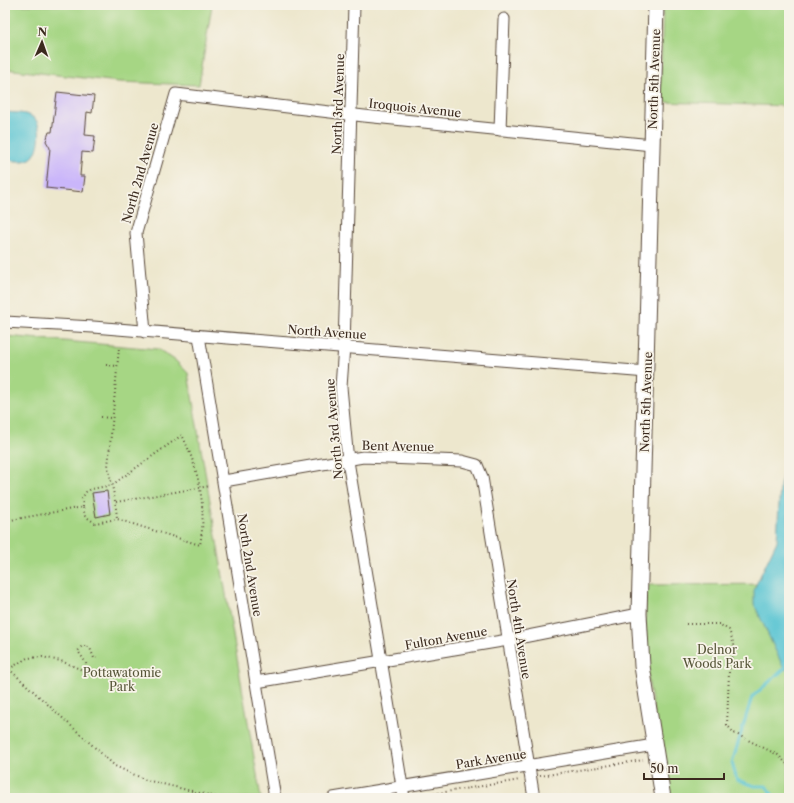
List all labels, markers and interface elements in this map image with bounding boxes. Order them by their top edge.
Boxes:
north arrow [22,22,62,62]
text: N [37,25,48,39]
street label: North 5th Avenue [645,28,663,130]
street label: North 3rd Avenue [329,53,347,155]
street label: Iroquois Avenue [368,96,462,120]
street label: North 2nd Avenue [118,121,162,225]
street label: North Avenue [287,322,367,342]
street label: North 5th Avenue [637,351,655,453]
street label: North 3rd Avenue [322,378,346,480]
street label: Bent Avenue [362,438,435,454]
street label: North 2nd Avenue [234,512,266,618]
street label: North 4th Avenue [504,578,534,680]
street label: Fulton Avenue [404,623,489,653]
park label: Delnor Woods Park [682,642,752,671]
park label: Pottawatomie Park [83,665,162,694]
street label: Park Avenue [455,746,528,772]
scale bar [644,755,724,781]
text: 50 m [650,761,679,776]

